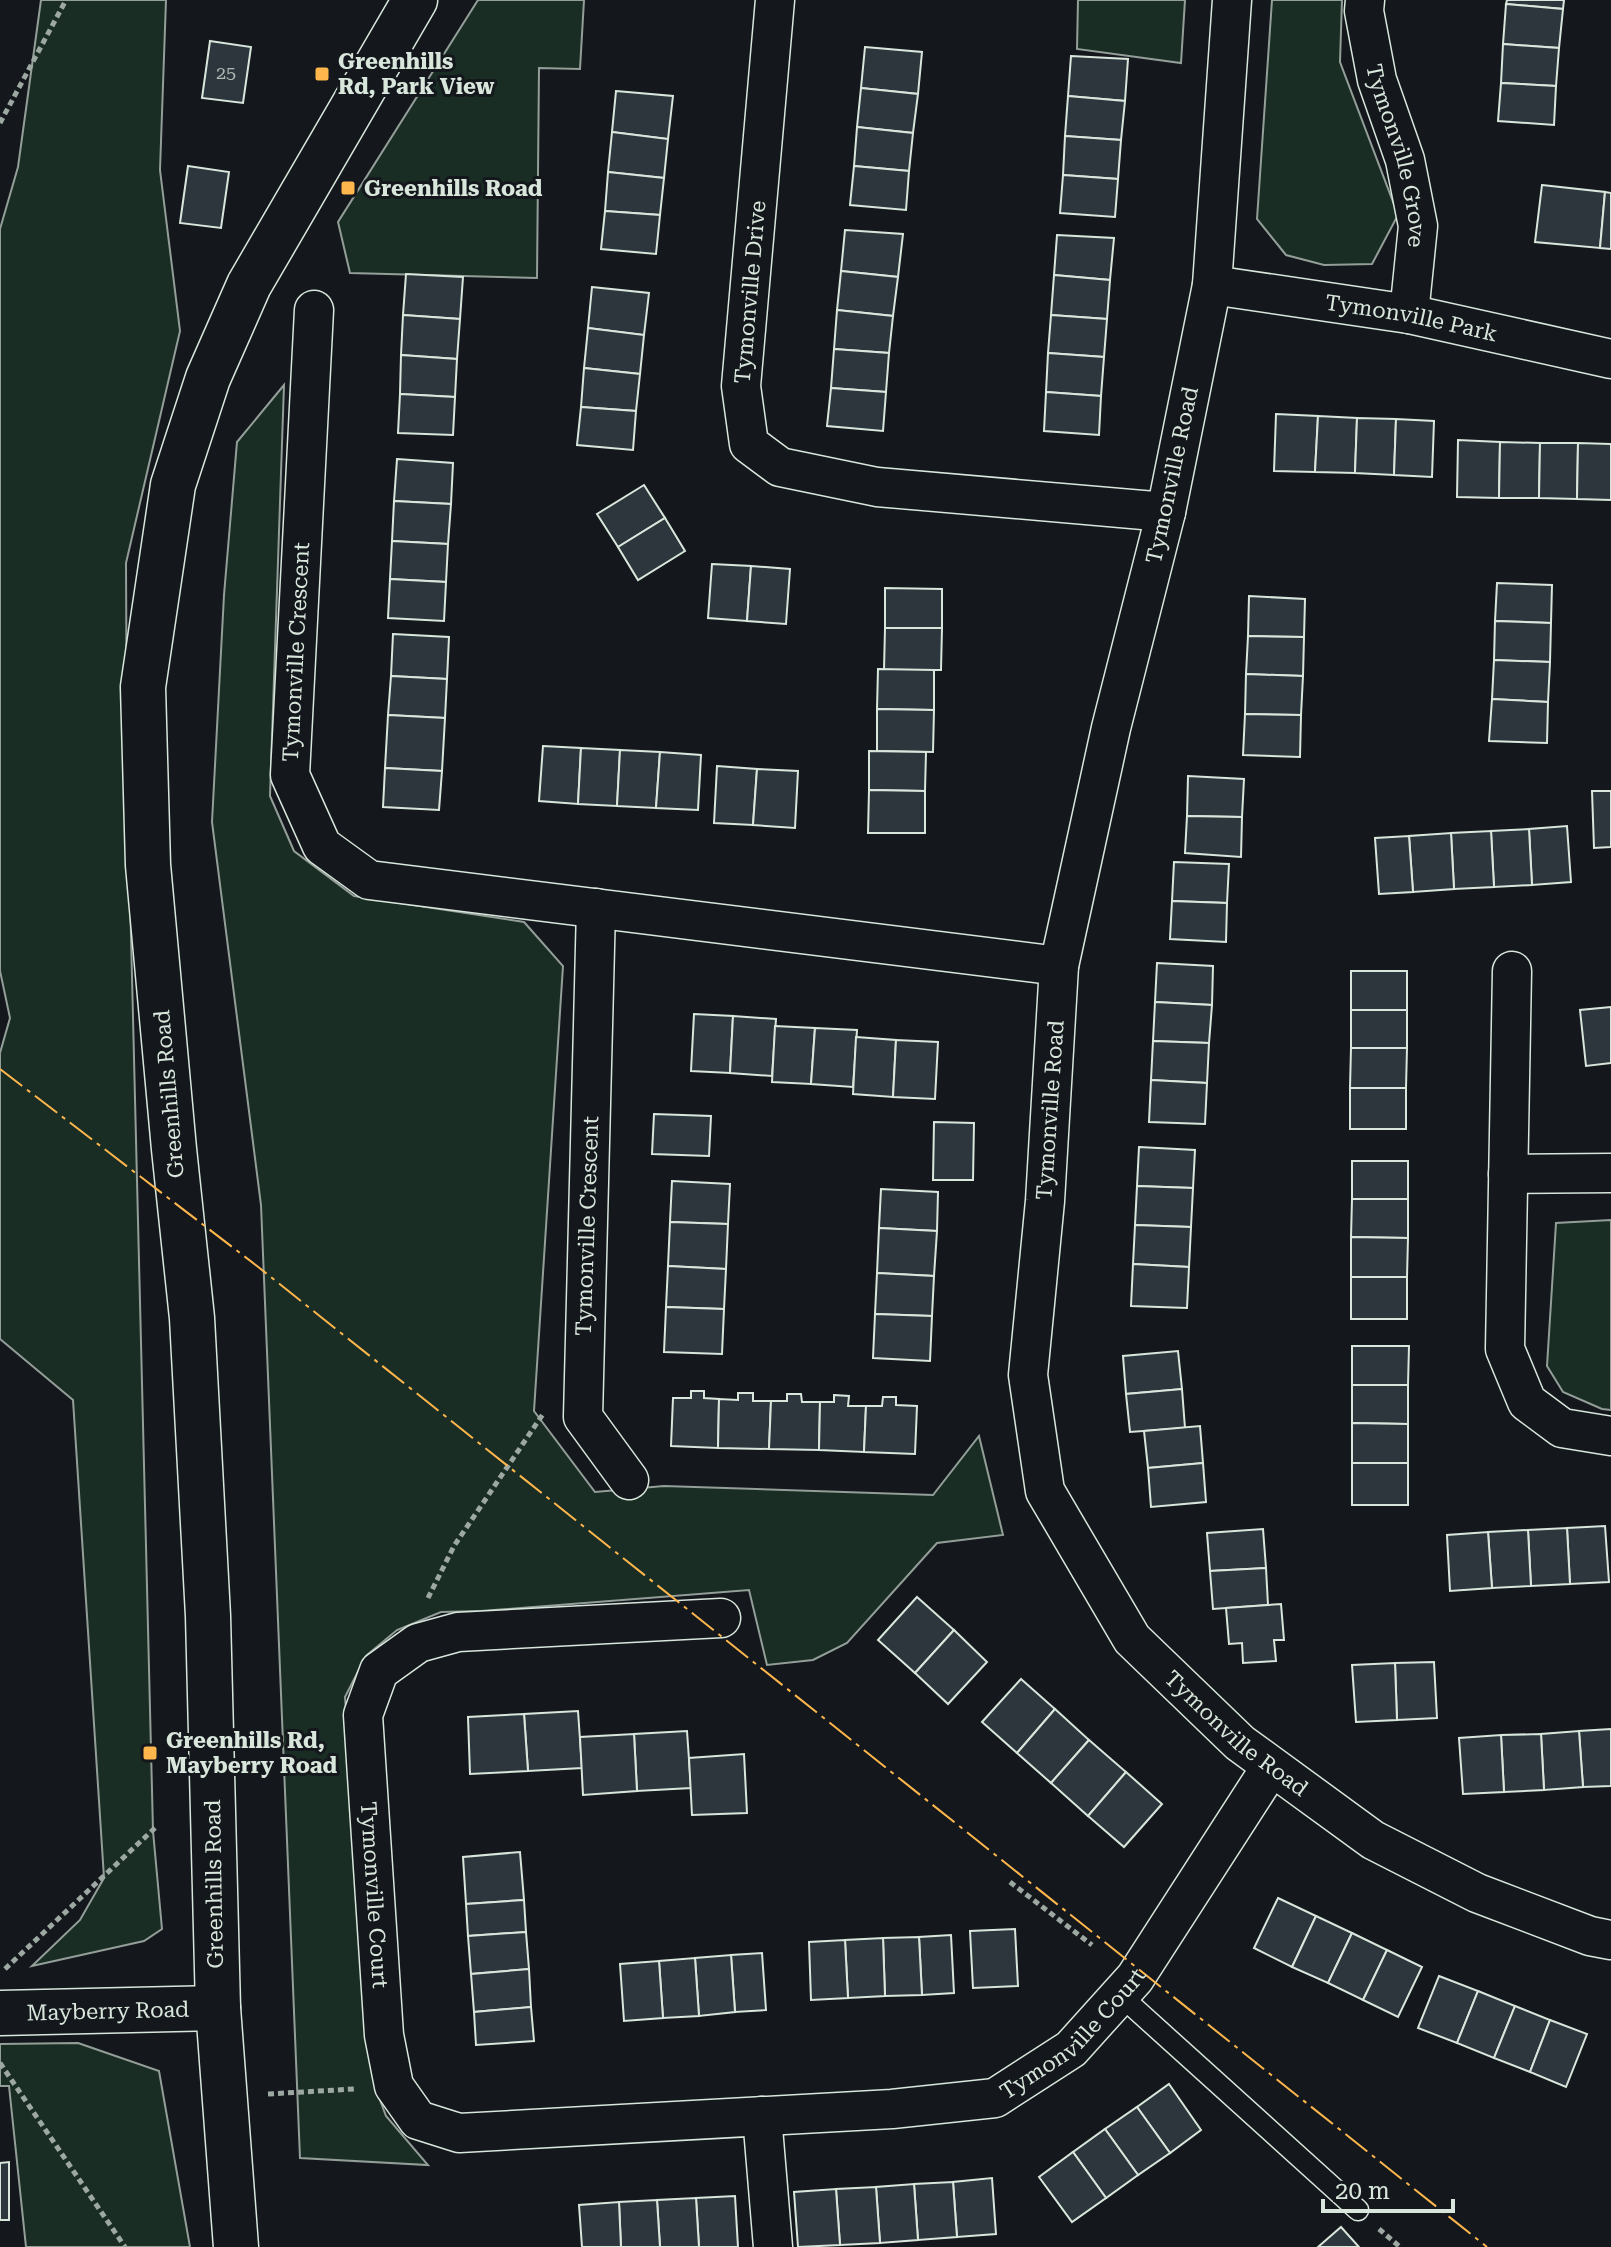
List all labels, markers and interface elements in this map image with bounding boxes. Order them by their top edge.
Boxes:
place label: Greenhills Rd, Park View [338,49,495,99]
house number: 25 [216,62,236,83]
street label: Tymonville Grove [1362,62,1431,249]
marker: Greenhills Rd, Park View [313,65,331,83]
place label: Greenhills Road [364,176,543,201]
marker: Greenhills Road [339,179,357,197]
street label: Tymonville Drive [730,199,770,385]
street label: Tymonville Park [1324,289,1500,346]
street label: Tymonville Road [1141,384,1203,566]
street label: Tymonville Crescent [278,541,314,763]
street label: Greenhills Road [149,1009,189,1179]
street label: Tymonville Road [1031,1019,1069,1201]
street label: Tymonville Crescent [571,1116,603,1336]
street label: Tymonville Road [1160,1665,1313,1801]
place label: Greenhills Rd, Mayberry Road [166,1728,338,1778]
marker: Greenhills Rd, Mayberry Road [141,1744,159,1762]
street label: Greenhills Road [200,1799,228,1969]
street label: Tymonville Court [356,1801,393,1989]
street label: Tymonville Court [995,1963,1151,2104]
street label: Mayberry Road [26,1996,190,2025]
scale bar [1323,2163,1453,2213]
text: 20 m [1335,2177,1390,2205]

